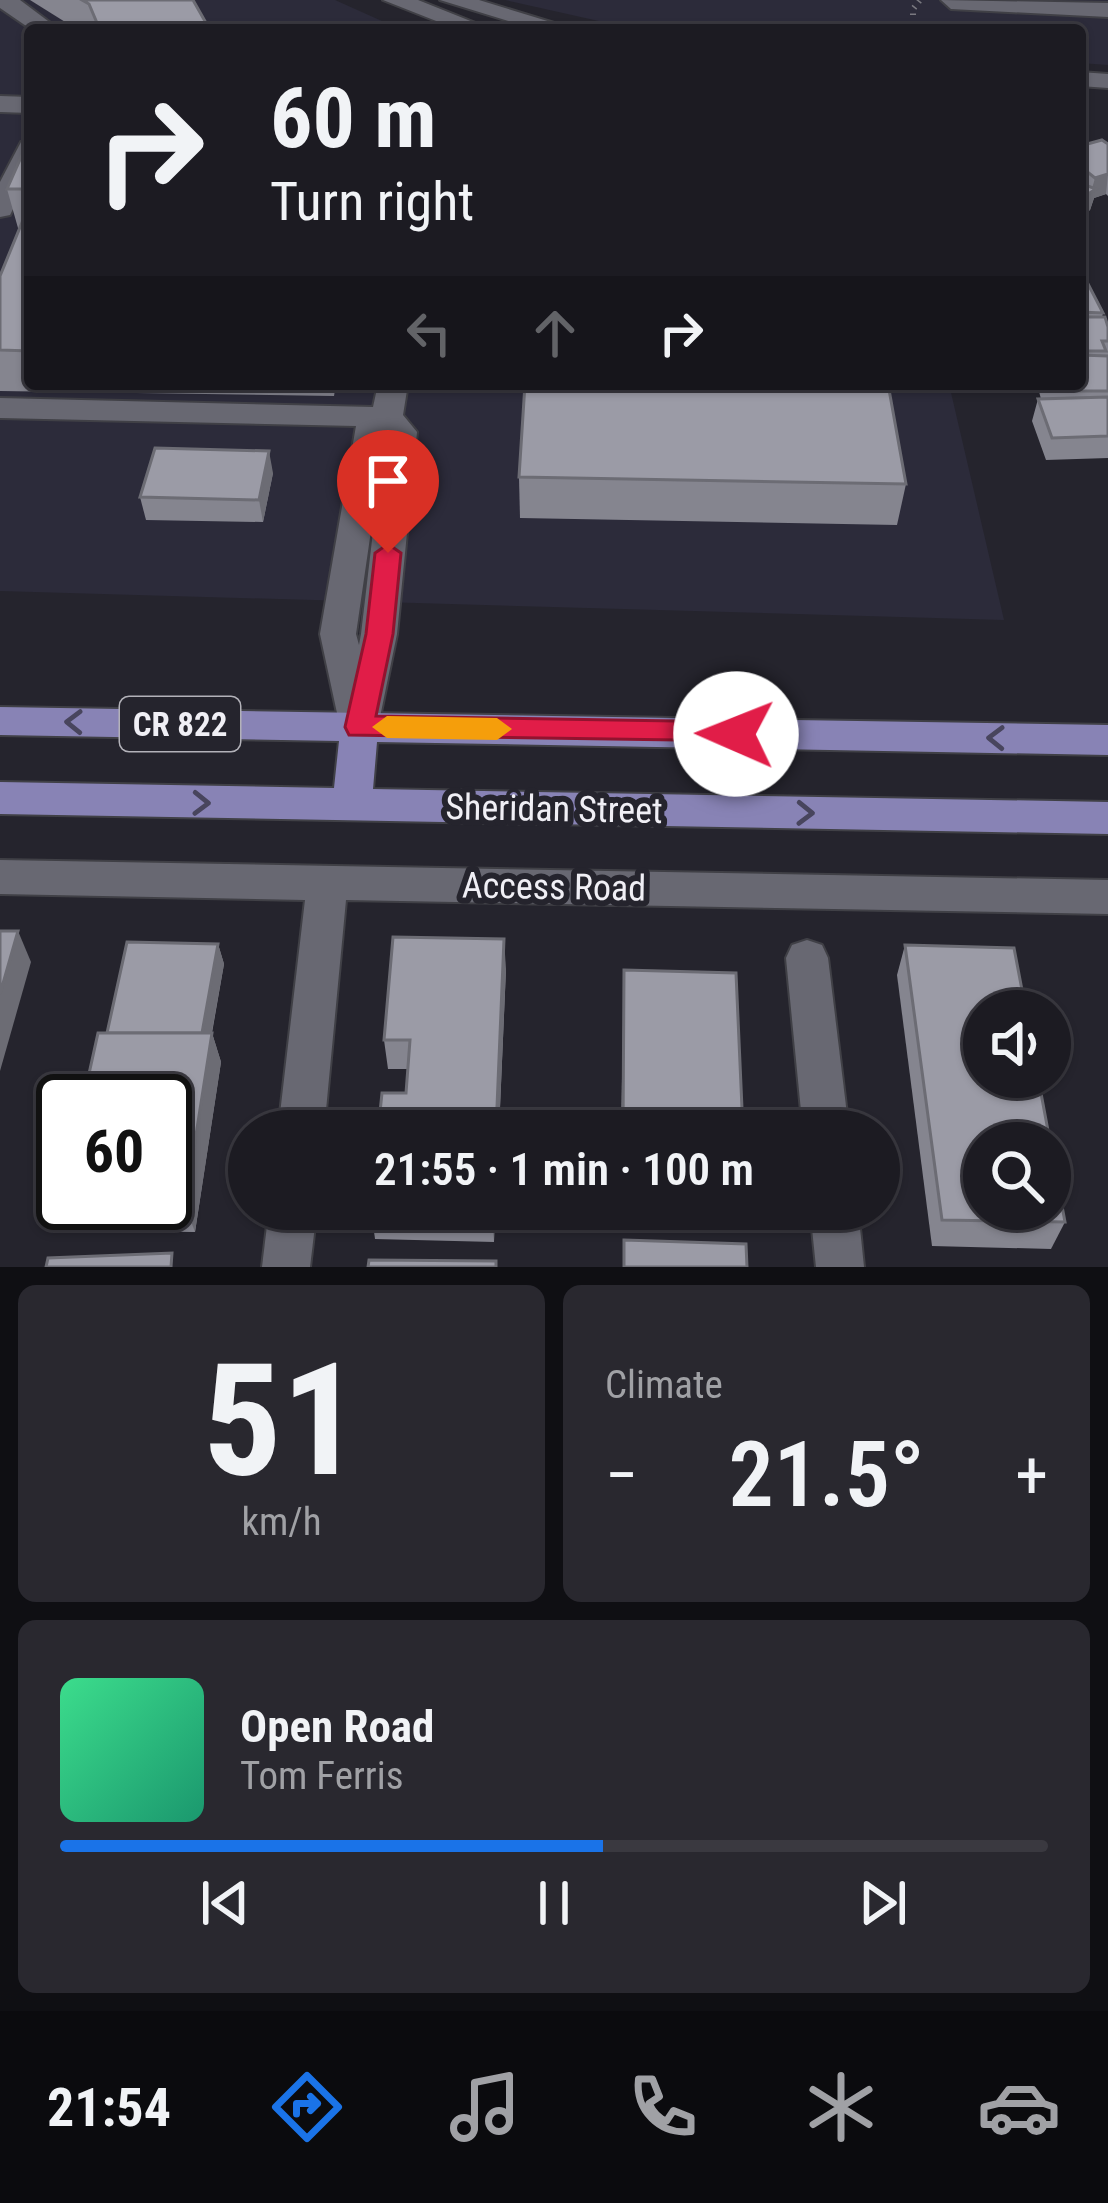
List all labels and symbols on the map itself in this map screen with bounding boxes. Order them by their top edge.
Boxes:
pin [337,430,439,553]
position arrow [673,671,799,797]
road number: CR 822 [120,697,240,751]
one-way arrow [64,709,82,735]
one-way arrow [987,726,1005,752]
street label: Sheridan Street [445,786,663,832]
one-way arrow [192,790,211,816]
one-way arrow [797,800,815,826]
street label: Access Road [462,864,646,910]
speed limit sign: 60 [36,1074,192,1230]

